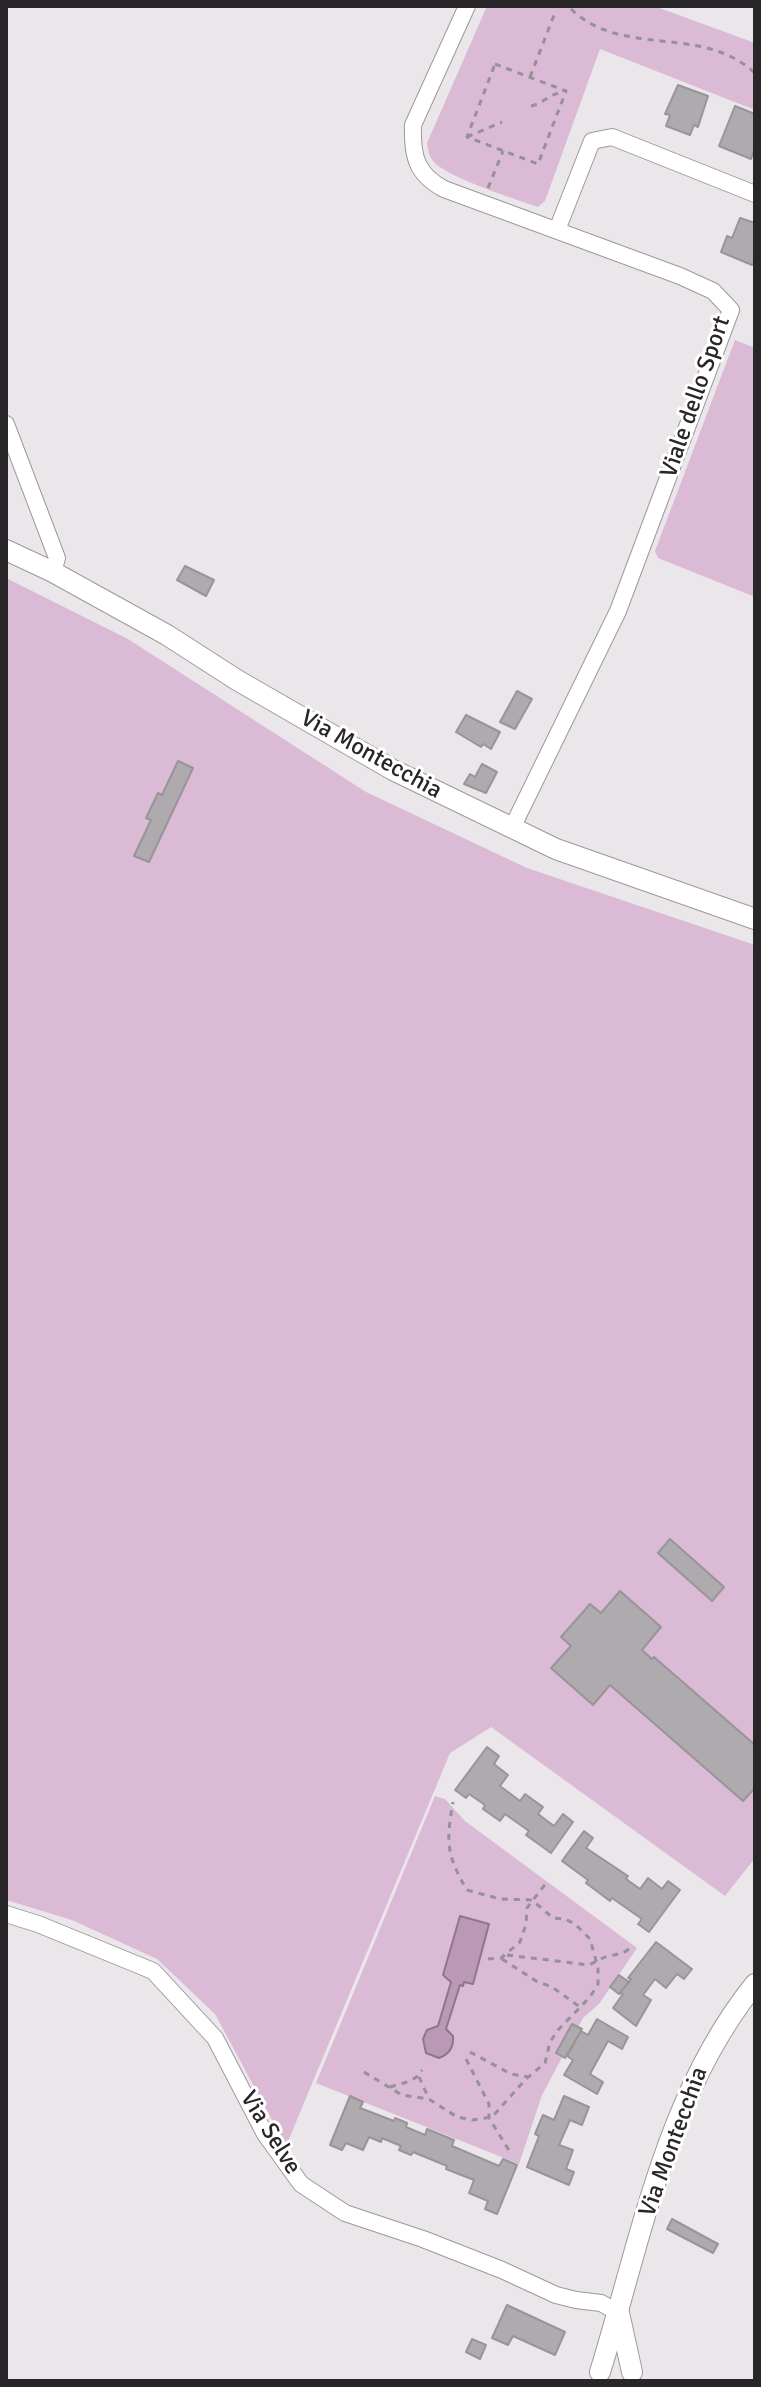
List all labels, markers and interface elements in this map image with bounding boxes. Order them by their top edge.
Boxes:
street label: Viale dello Sport [655,312,737,482]
street label: Via Montecchia [295,704,447,806]
street label: Via Montecchia [634,2063,714,2221]
street label: Via Selve [233,2086,307,2180]

